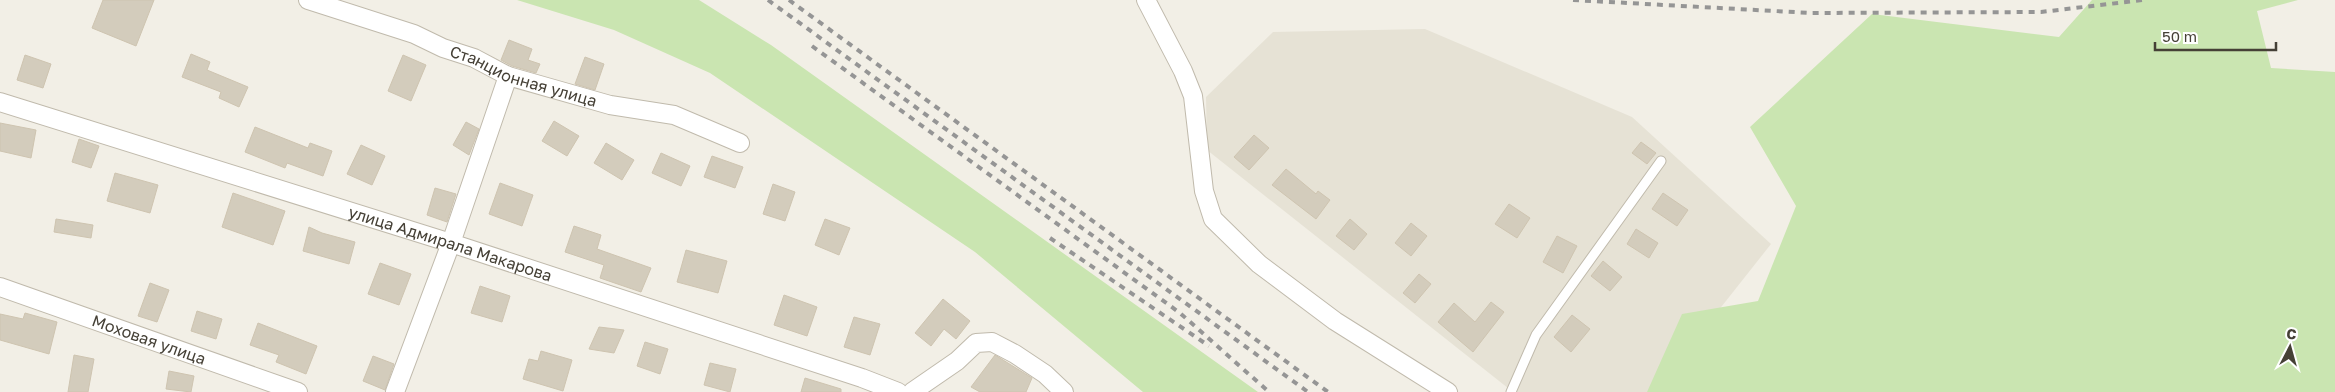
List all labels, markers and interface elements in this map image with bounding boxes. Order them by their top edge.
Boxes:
scale bar [2155,20,2276,52]
text: 50 m [2162,27,2197,45]
street label: Станционная улица [447,41,599,111]
street label: улица Адмирала Макарова [346,202,555,286]
street label: Моховая улица [89,310,209,369]
north arrow [2265,322,2315,372]
text: С [2286,325,2297,343]

